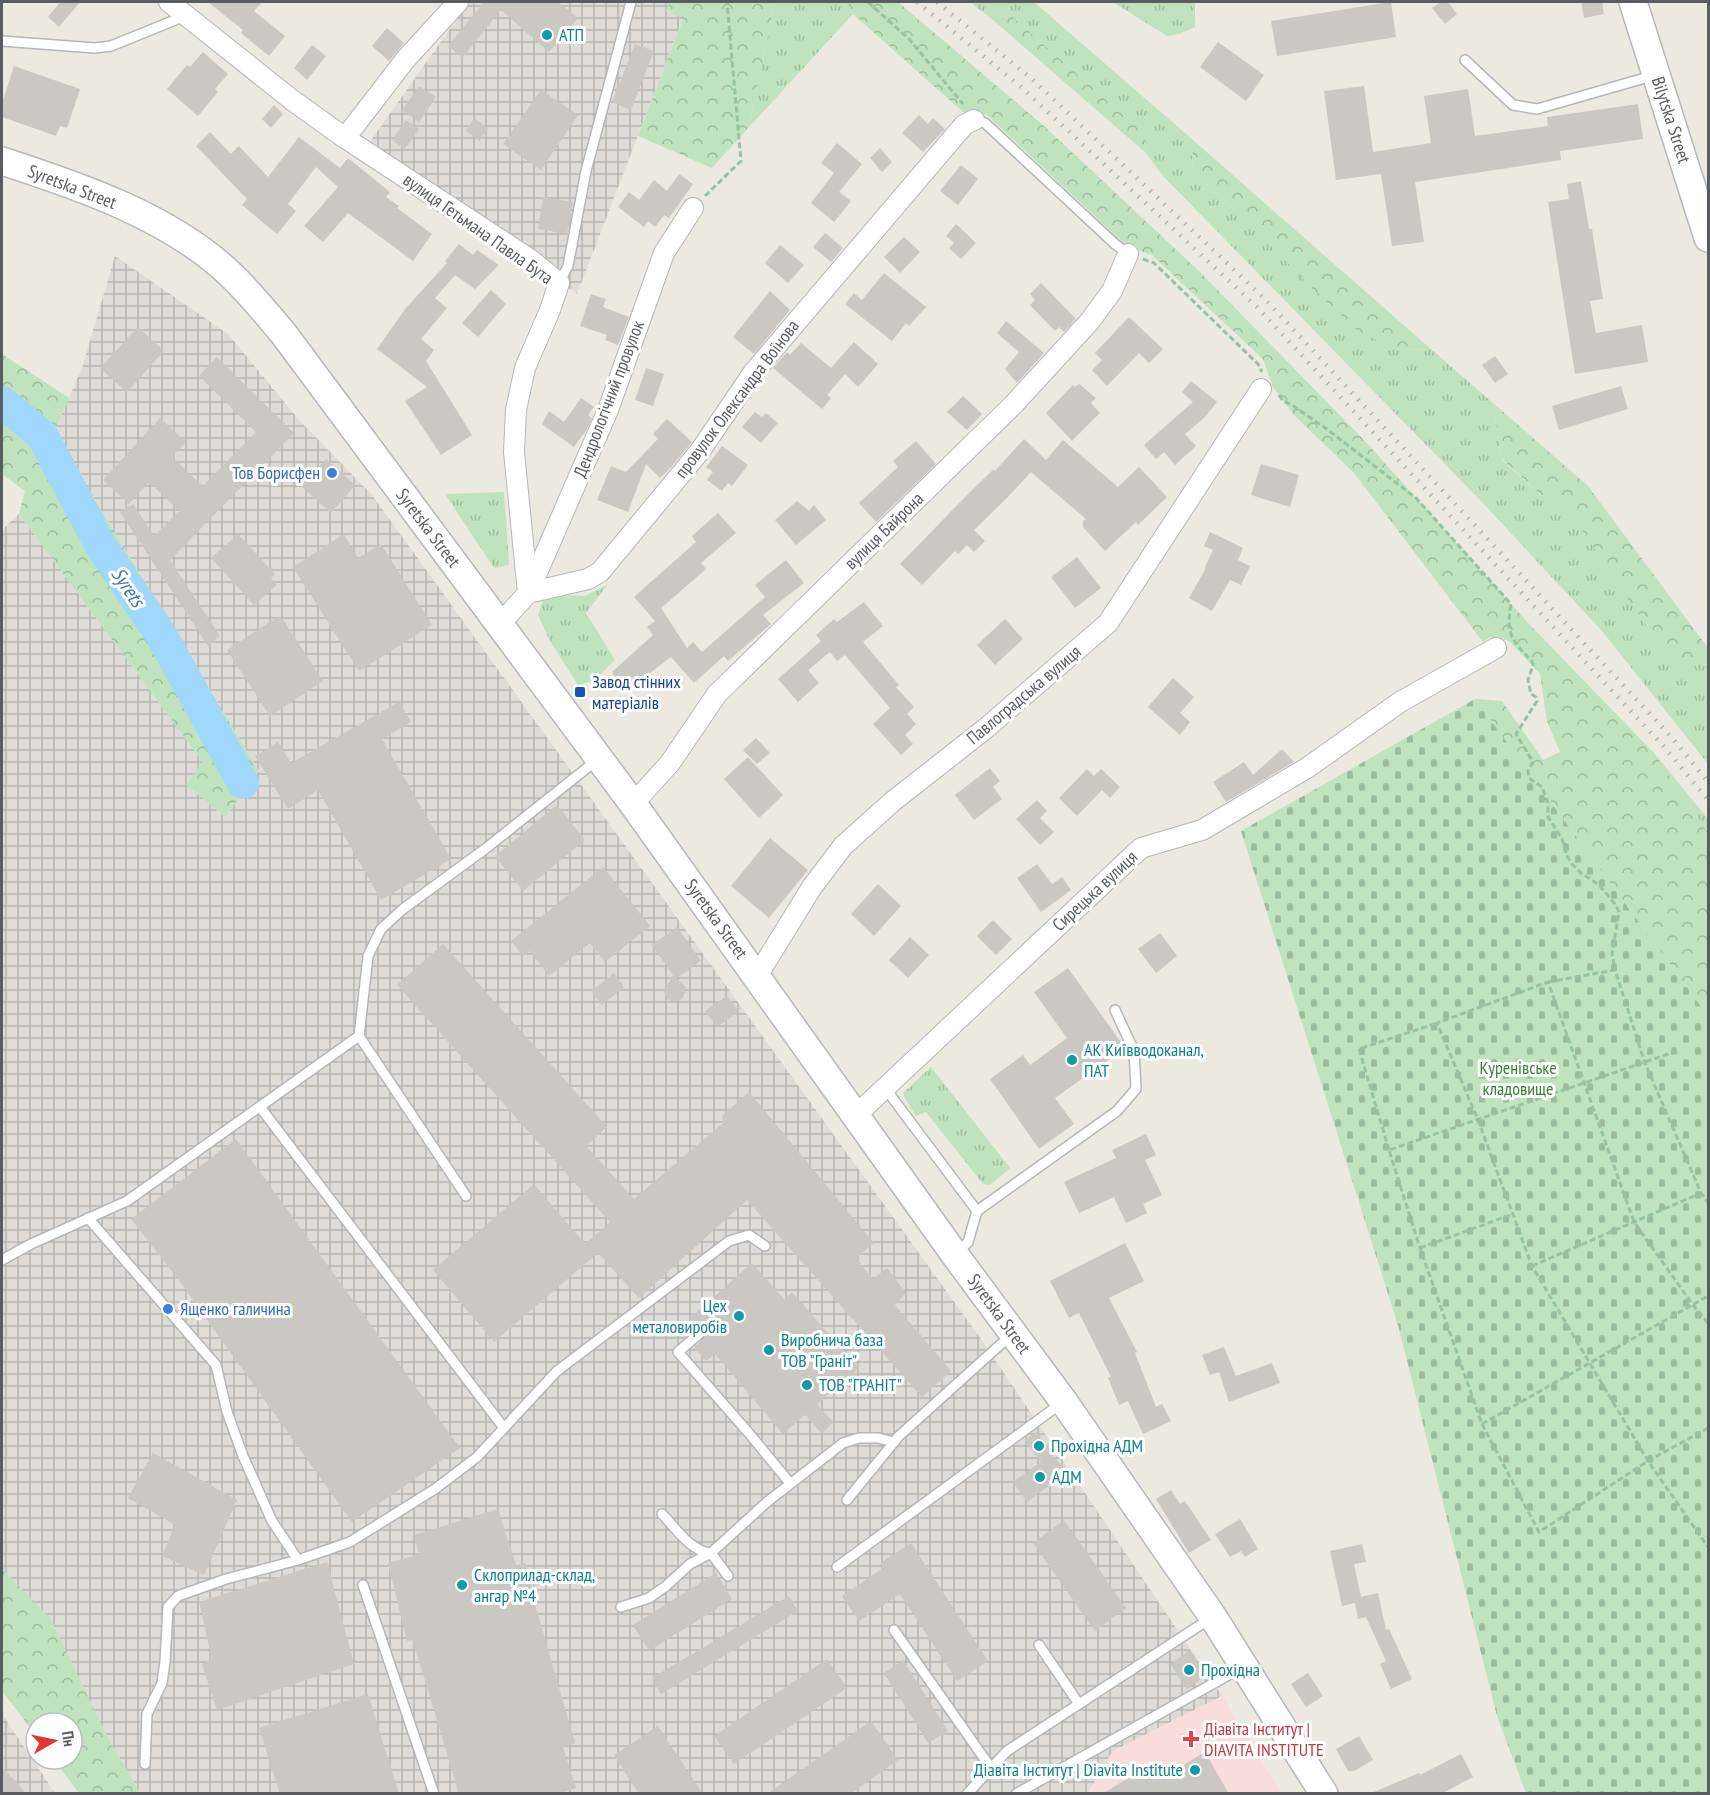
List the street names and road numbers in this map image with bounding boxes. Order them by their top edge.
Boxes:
street label: Bilytska Street [1647,74,1696,166]
street label: Syretska Street [25,159,120,214]
street label: вулиця Гетьмана Павла Бута [399,168,558,289]
street label: провулок Олександра Воїнова [669,315,804,483]
street label: Дендрологічний провулок [568,317,649,481]
street label: Syretska Street [391,484,466,572]
street label: вулиця Байрона [839,487,928,574]
street label: Павлоградська вулиця [962,640,1086,749]
street label: Сирецька вулиця [1047,845,1142,936]
street label: Syretska Street [680,874,753,963]
street label: Syretska Street [963,1269,1036,1358]

